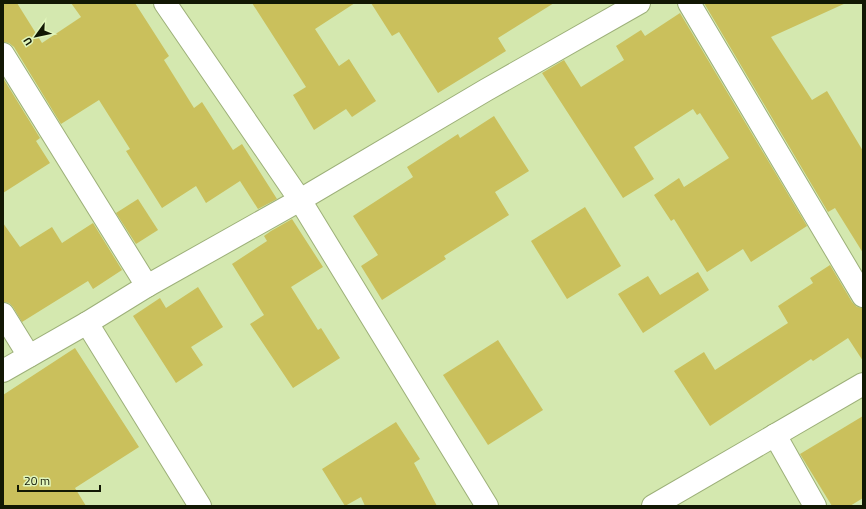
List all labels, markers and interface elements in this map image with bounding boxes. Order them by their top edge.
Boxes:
north arrow [16,16,56,56]
text: U [19,34,36,49]
scale bar [18,467,100,493]
text: 20 m [24,471,50,490]

